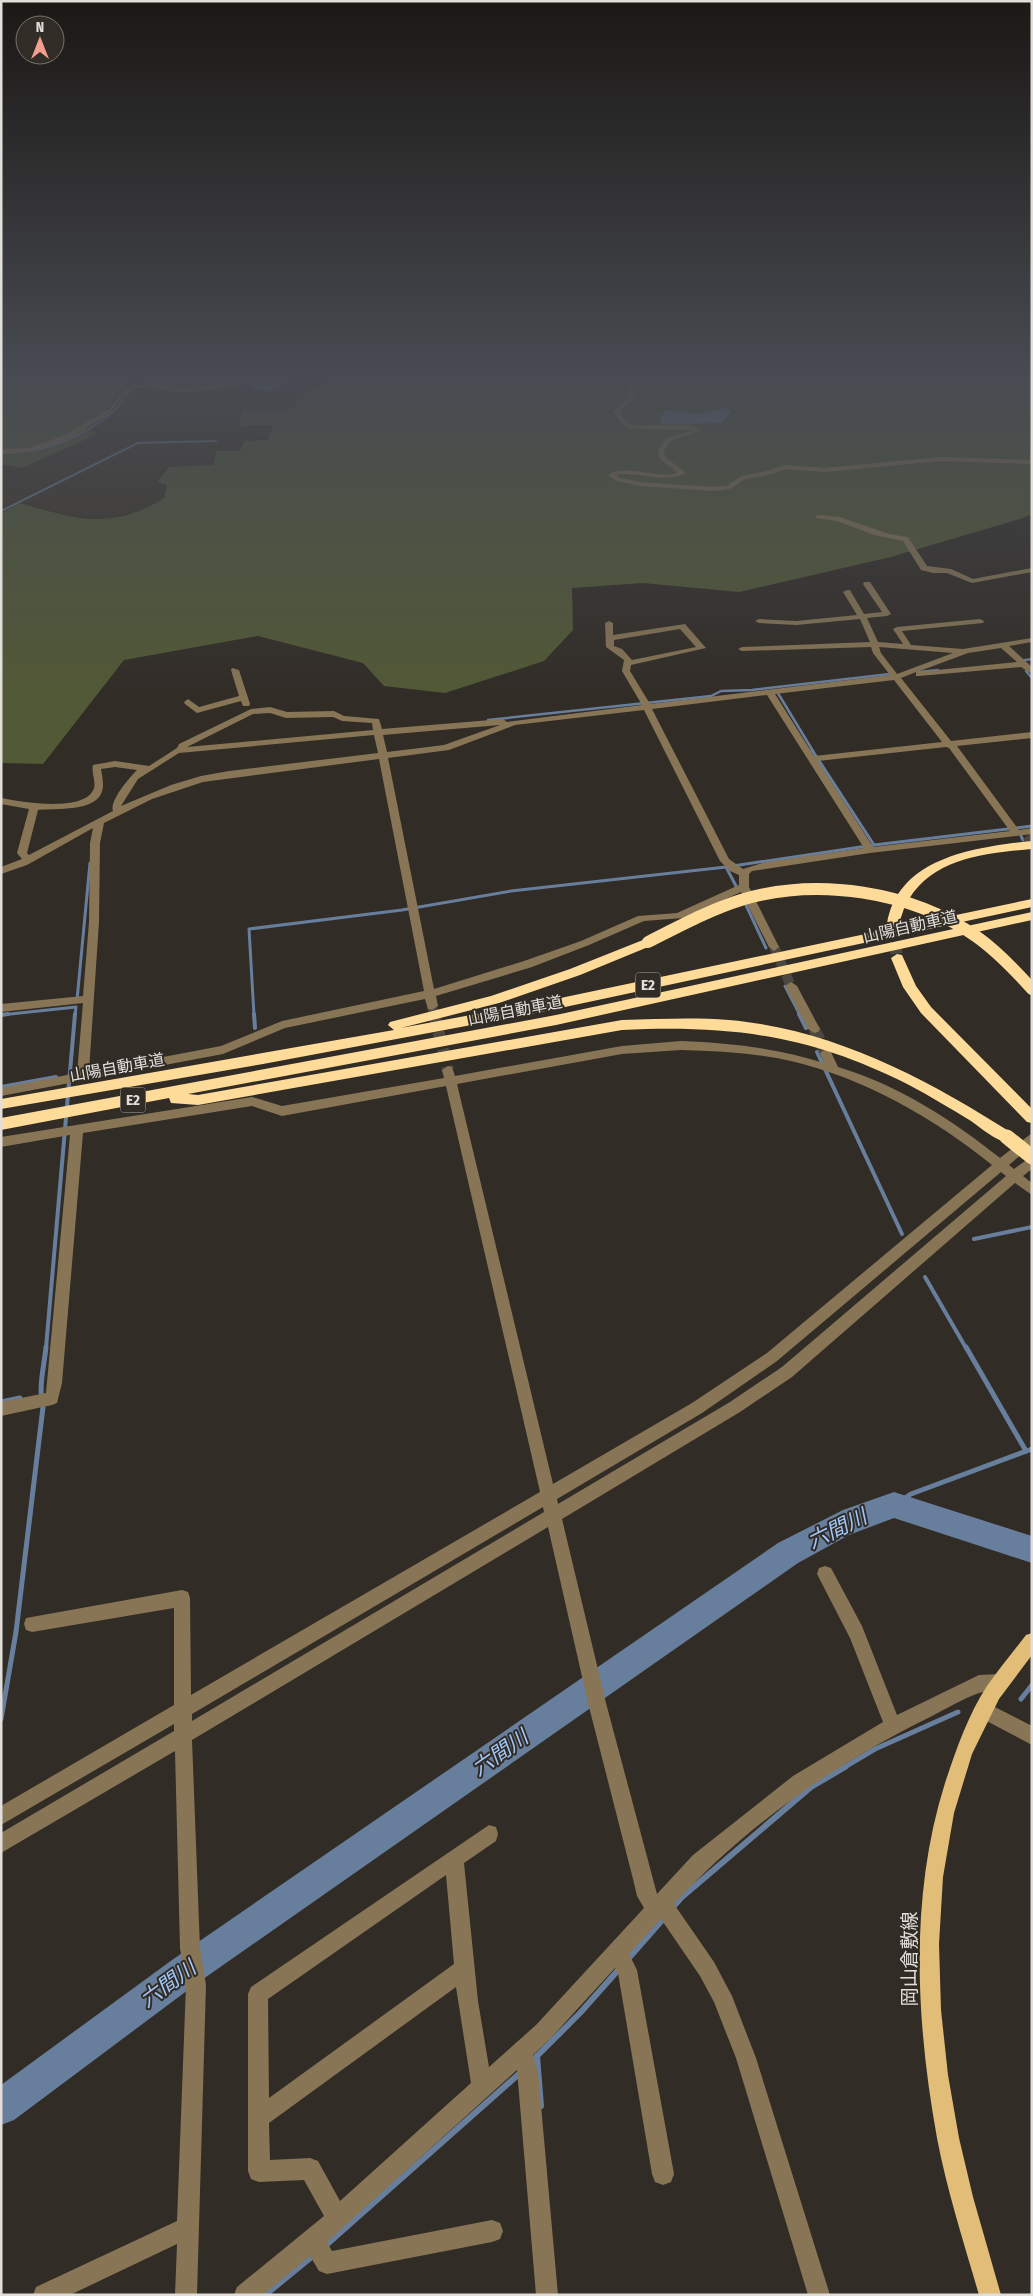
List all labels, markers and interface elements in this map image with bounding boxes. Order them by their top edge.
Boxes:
north arrow [15,15,65,65]
text: N [36,19,44,36]
street label: 山陽自動車道 [861,906,959,947]
road number: E2 [636,972,660,998]
street label: 山陽自動車道 [466,992,564,1029]
street label: 山陽自動車道 [68,1050,166,1085]
road number: E2 [120,1088,146,1112]
water label: 六間川 [803,1503,873,1554]
water label: 六間川 [467,1723,535,1782]
street label: 岡山倉敷線 [898,1911,921,2007]
water label: 六間川 [135,1954,203,2013]

